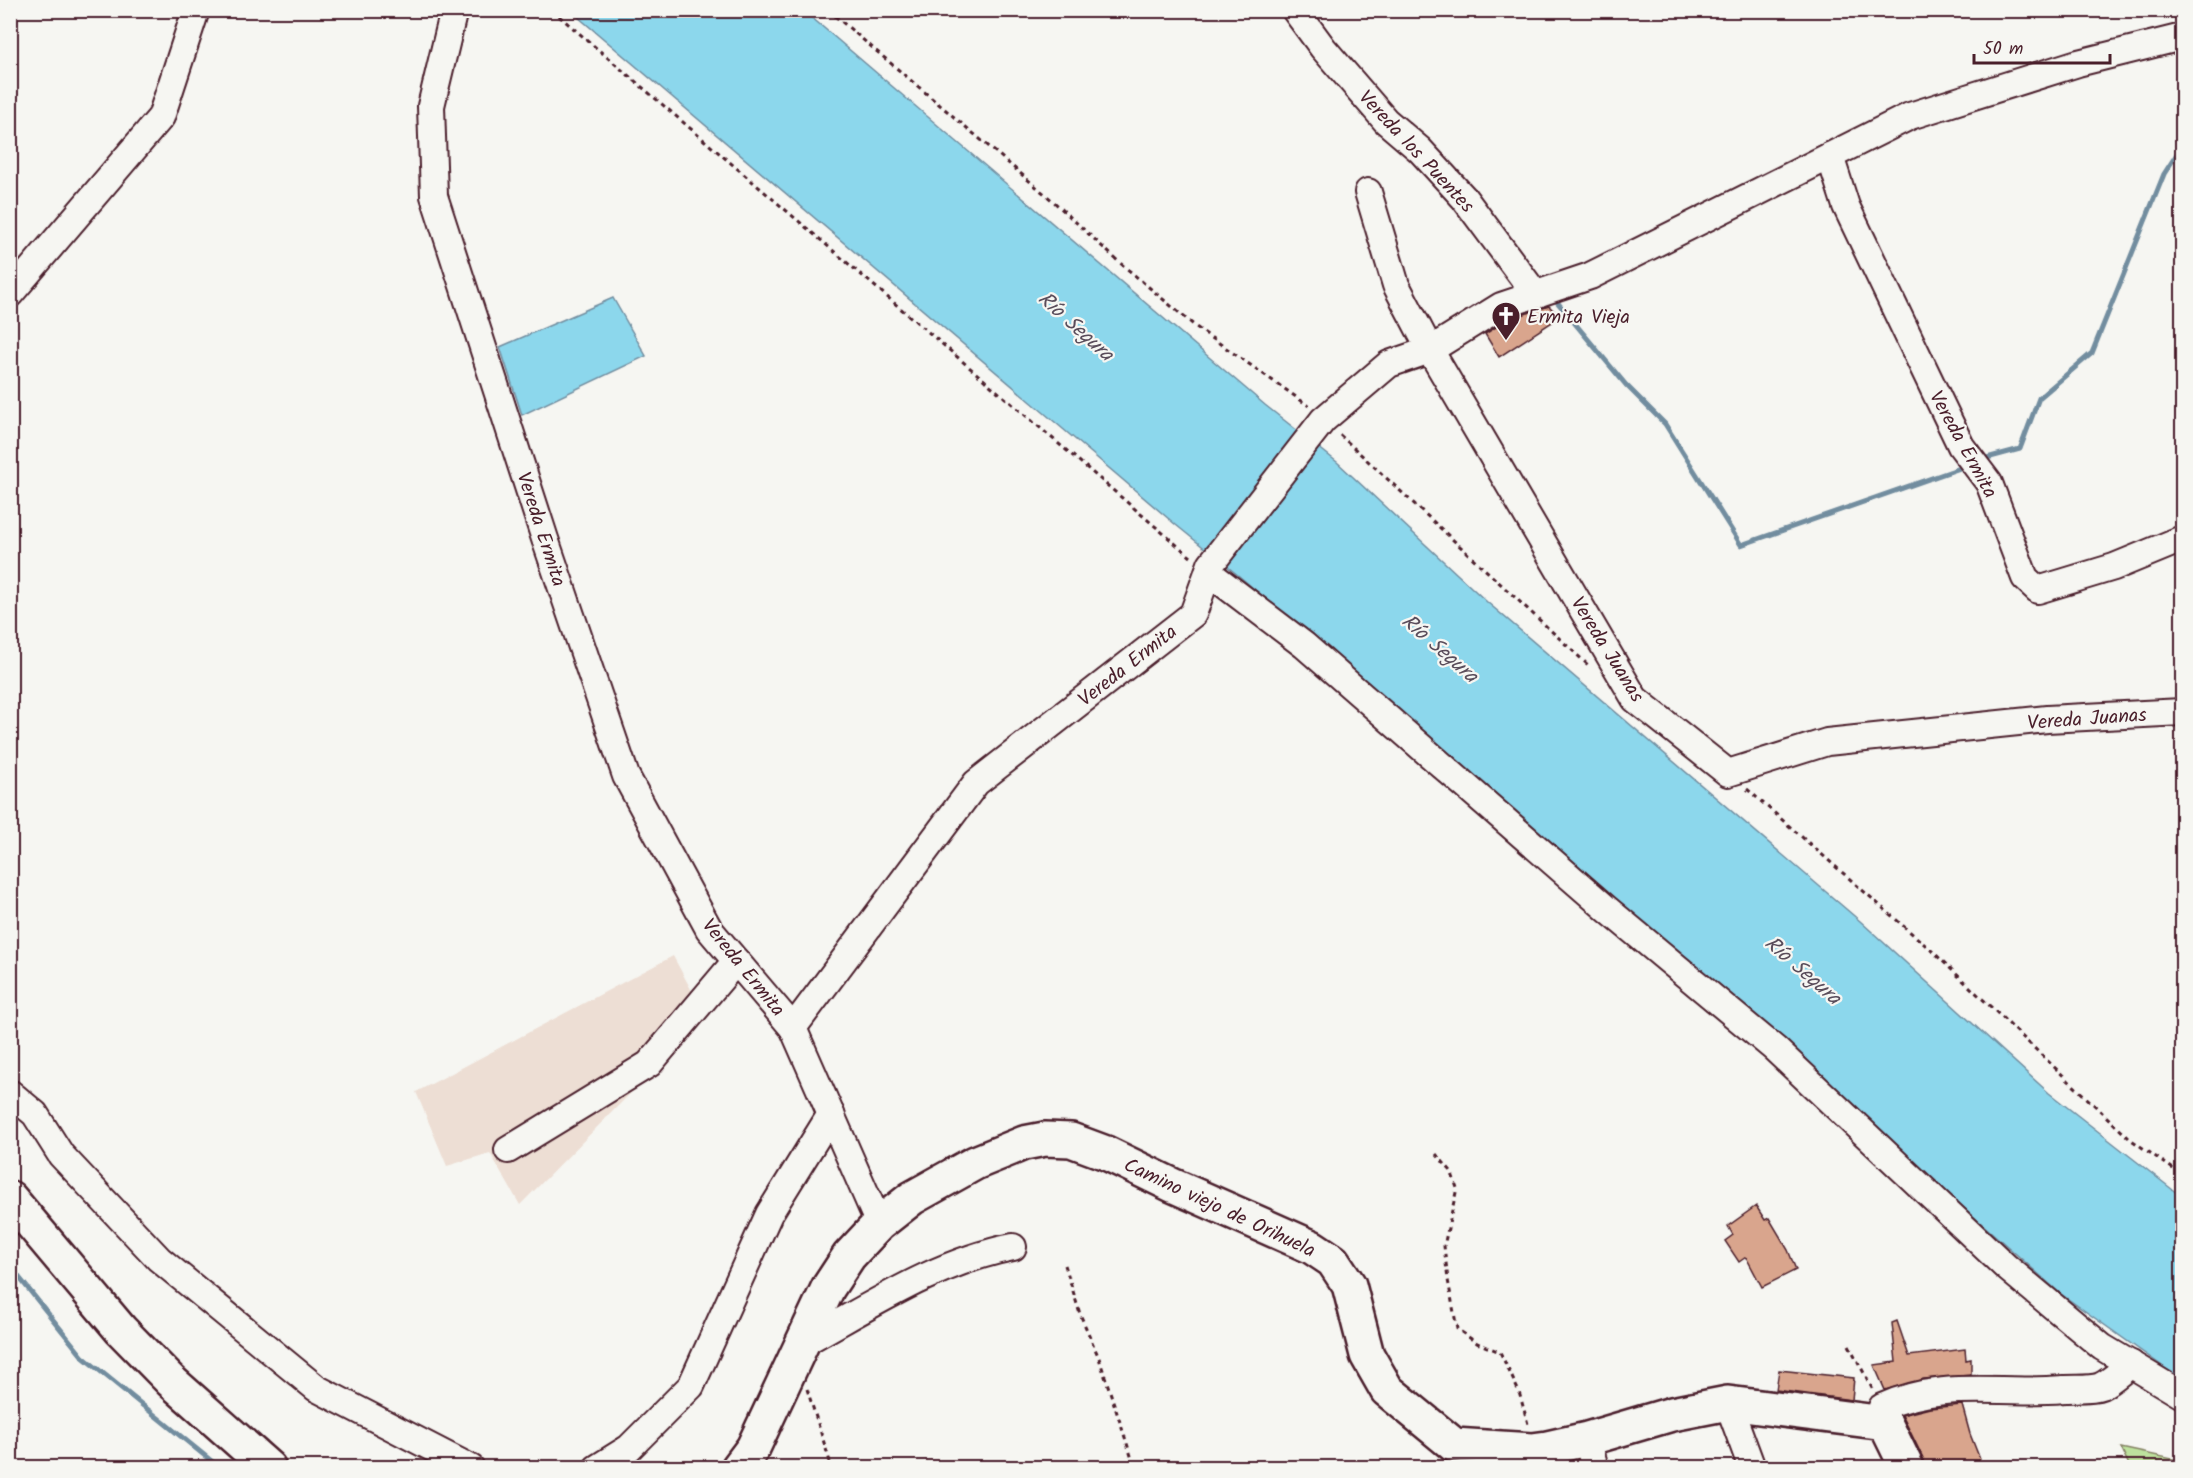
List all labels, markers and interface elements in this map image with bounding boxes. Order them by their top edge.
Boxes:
scale bar [1974,27,2110,65]
text: 50 m [1983,35,2023,64]
street label: Vereda los Puentes [1350,83,1482,222]
water label: Río Segura [1030,284,1121,371]
church icon: Ermita Vieja [1490,300,1522,342]
place label: Ermita Vieja [1527,302,1630,334]
street label: Vereda Ermita [1919,385,2005,505]
street label: Vereda Ermita [507,468,574,591]
street label: Vereda Juanas [1561,591,1652,710]
water label: Río Segura [1393,606,1486,693]
street label: Vereda Ermita [1072,617,1185,716]
street label: Vereda Juanas [2026,700,2148,740]
street label: Vereda Ermita [693,912,792,1024]
water label: Río Segura [1756,928,1849,1015]
street label: Camino viejo de Orihuela [1118,1150,1320,1267]

